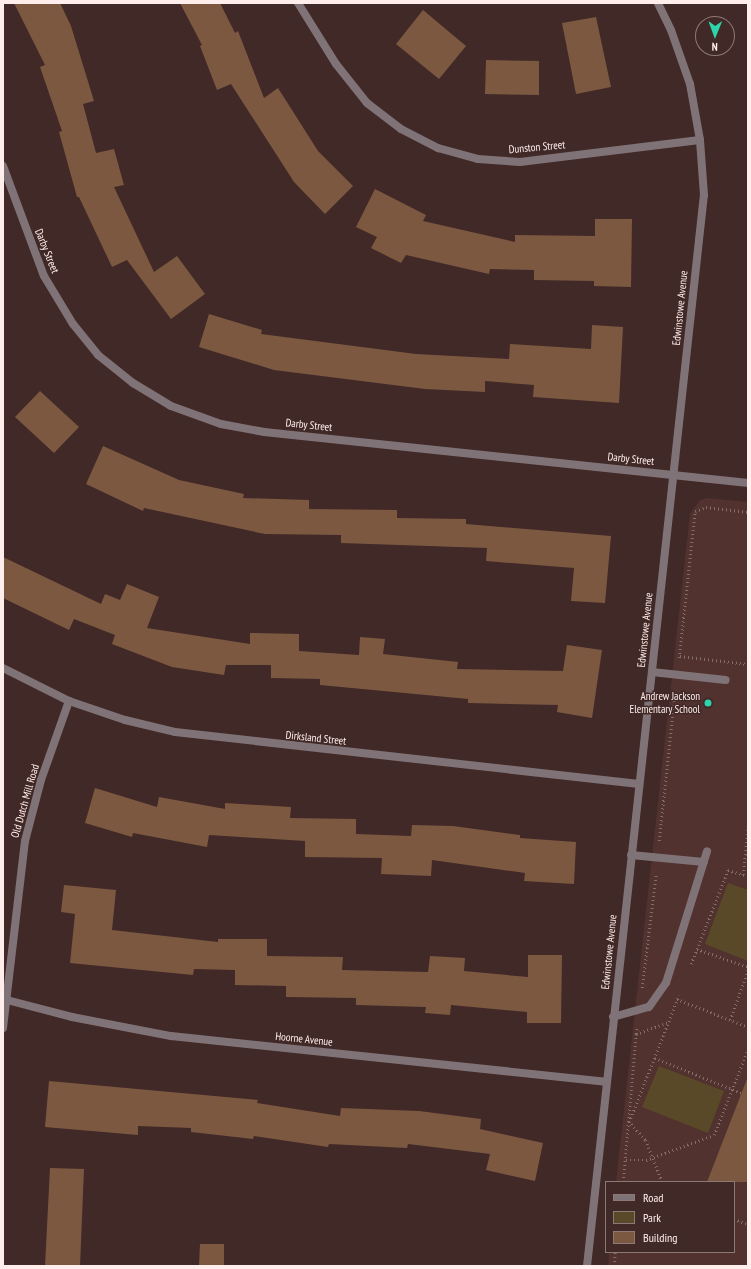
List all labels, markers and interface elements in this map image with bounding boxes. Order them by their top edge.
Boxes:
north arrow [695,16,735,56]
text: N [712,40,718,54]
street label: Dunston Street [508,138,566,156]
street label: Darby Street [32,227,62,275]
street label: Edwinstowe Avenue [669,270,691,346]
street label: Darby Street [285,416,333,434]
street label: Darby Street [607,450,655,468]
street label: Edwinstowe Avenue [634,592,656,668]
place label: Andrew Jackson Elementary School [629,690,700,716]
marker: Andrew Jackson Elementary School [703,698,713,708]
street label: Dirksland Street [285,728,347,748]
street label: Old Dutch Mill Road [8,763,42,839]
street label: Edwinstowe Avenue [598,914,620,990]
street label: Hoorne Avenue [275,1029,333,1049]
legend [605,1181,735,1253]
text: Road [643,1190,663,1205]
text: Park [643,1210,661,1225]
text: Building [643,1230,678,1245]

